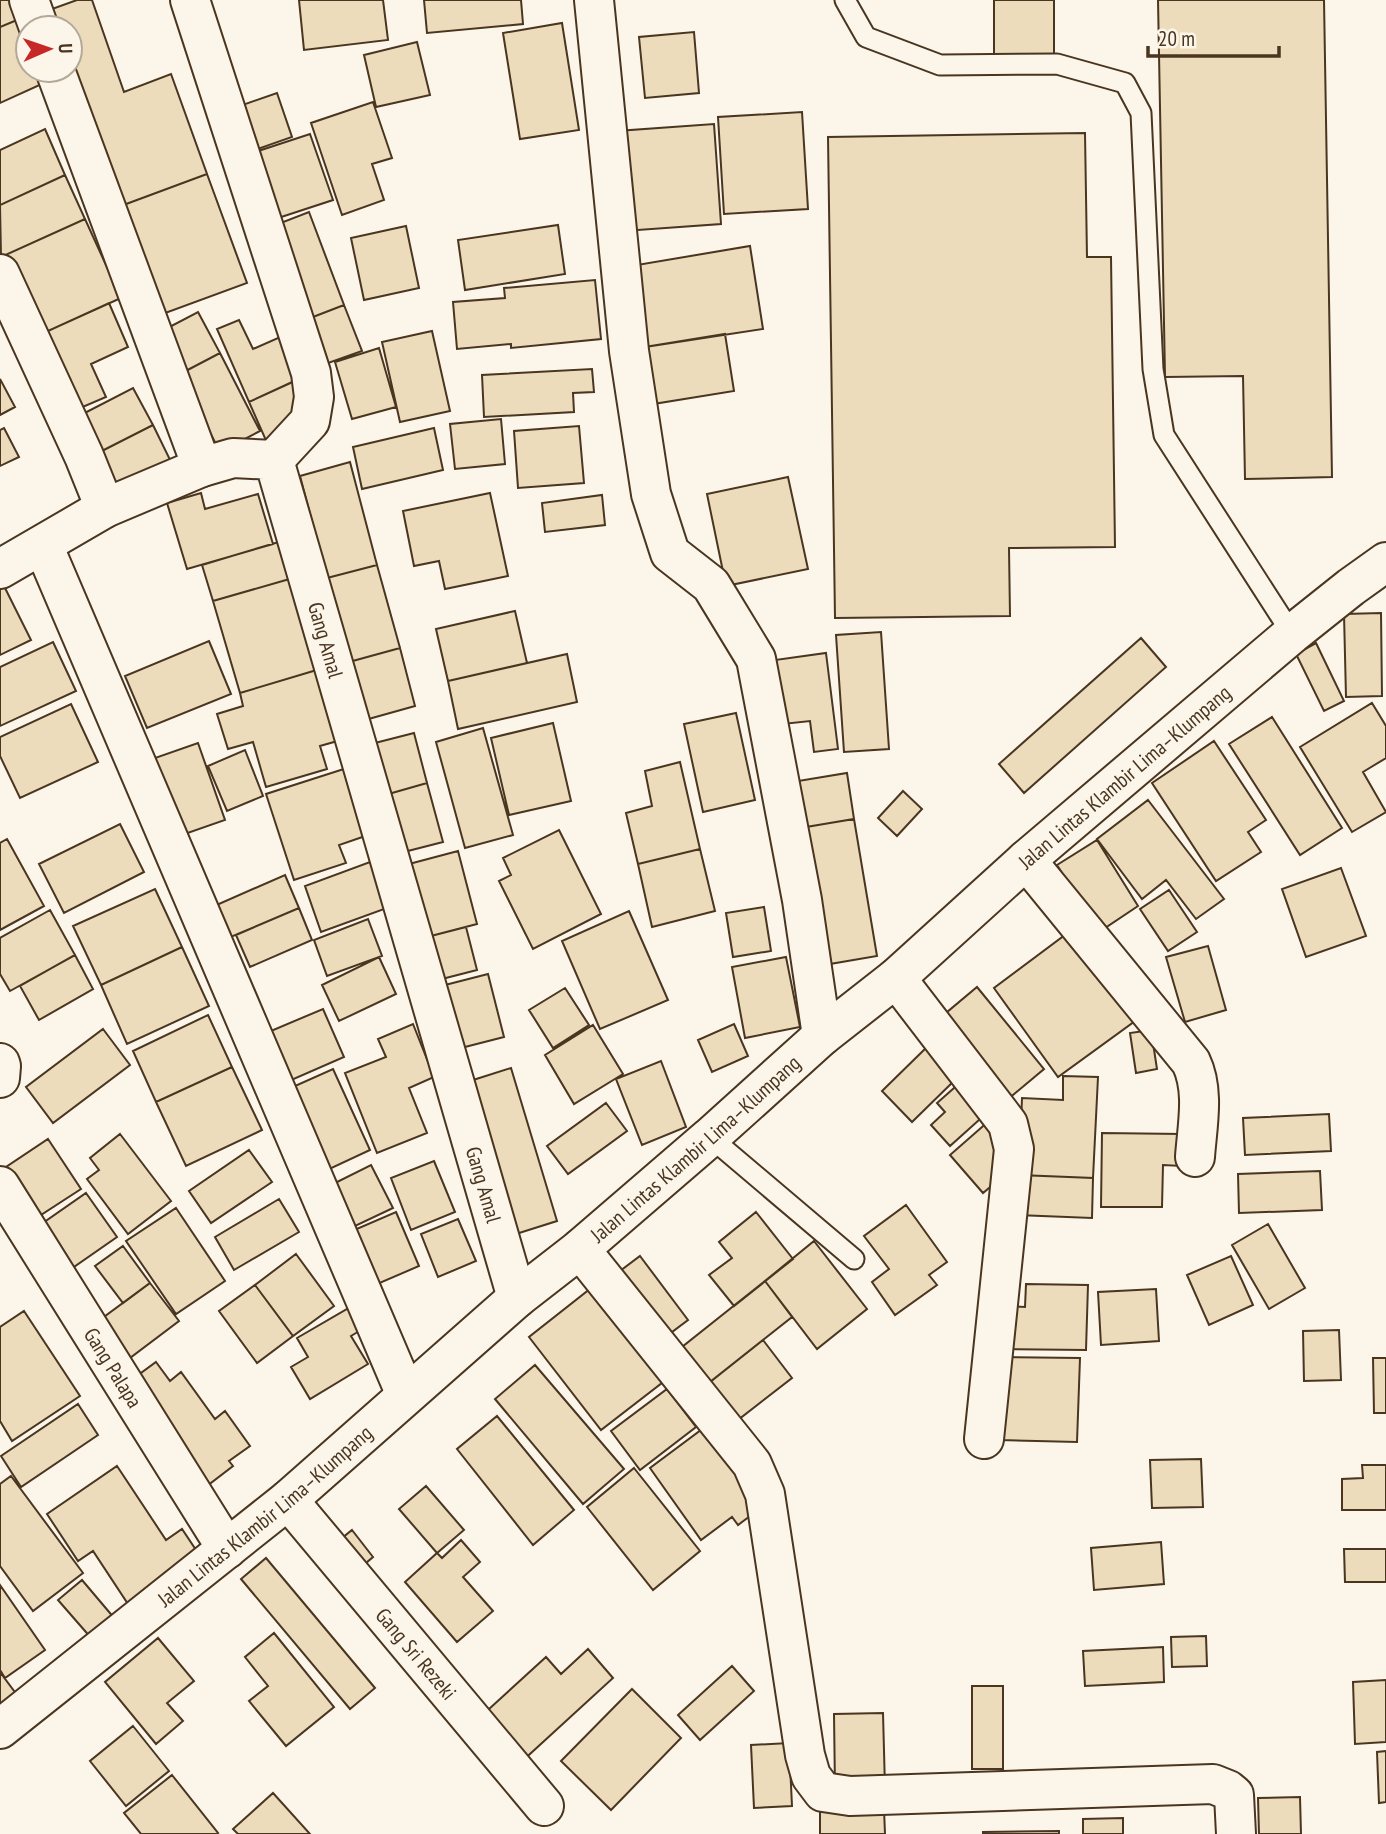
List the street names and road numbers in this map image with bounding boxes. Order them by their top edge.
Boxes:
street label: Gang Amal [302,599,350,681]
street label: Jalan Lintas Klambir Lima–Klumpang [1012,679,1236,875]
street label: Jalan Lintas Klambir Lima–Klumpang [584,1049,806,1248]
street label: Gang Amal [460,1143,508,1226]
street label: Gang Palapa [78,1322,149,1413]
street label: Jalan Lintas Klambir Lima–Klumpang [151,1419,377,1613]
street label: Gang Sri Rezeki [370,1602,463,1705]

